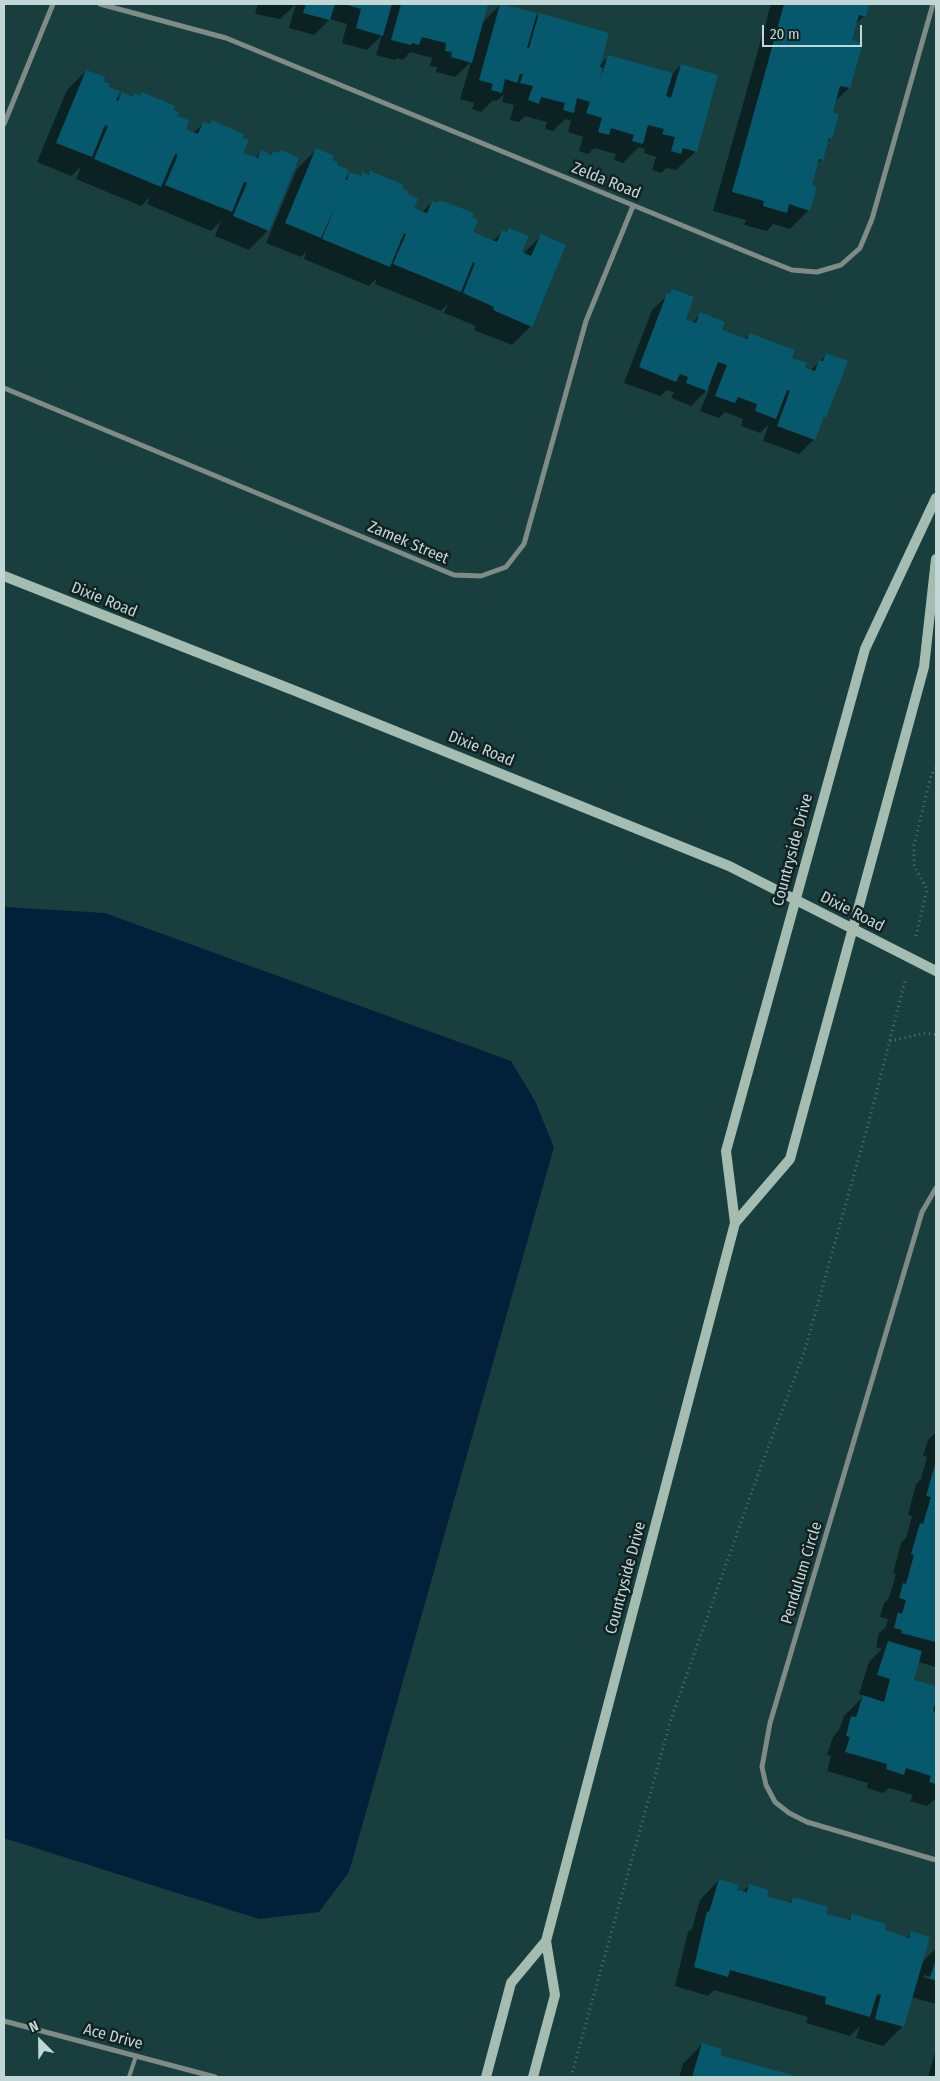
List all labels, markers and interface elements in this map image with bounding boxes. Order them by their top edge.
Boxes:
scale bar [765,15,865,47]
text: 20 m [770,25,800,43]
street label: Zelda Road [569,159,643,203]
street label: Zamek Street [365,517,451,569]
street label: Dixie Road [68,578,140,622]
street label: Dixie Road [445,727,517,771]
street label: Countryside Drive [769,792,817,908]
street label: Dixie Road [817,888,887,936]
street label: Countryside Drive [602,1520,650,1636]
street label: Pendulum Circle [777,1520,827,1626]
north arrow [15,2016,65,2066]
text: N [27,2017,41,2036]
street label: Ace Drive [81,2020,145,2054]

